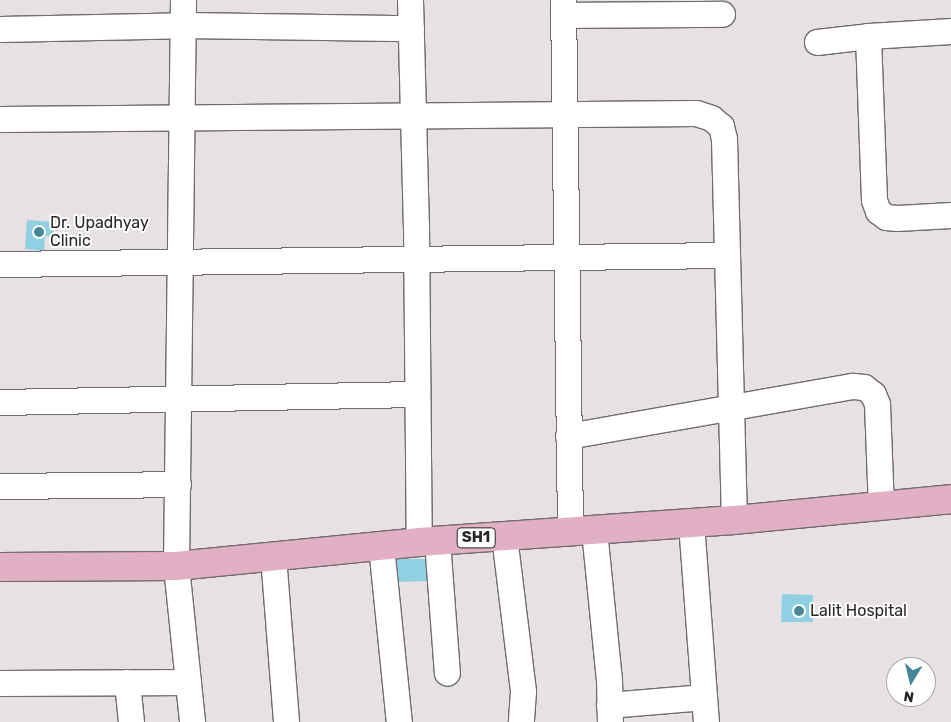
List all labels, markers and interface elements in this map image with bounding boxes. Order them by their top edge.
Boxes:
place label: Dr. Upadhyay Clinic [50,213,149,251]
marker: Dr. Upadhyay Clinic [32,225,46,239]
road number: SH1 [456,526,496,550]
place label: Lalit Hospital [810,601,907,621]
marker: Lalit Hospital [792,604,806,618]
north arrow [886,657,936,707]
text: N [902,687,915,706]

